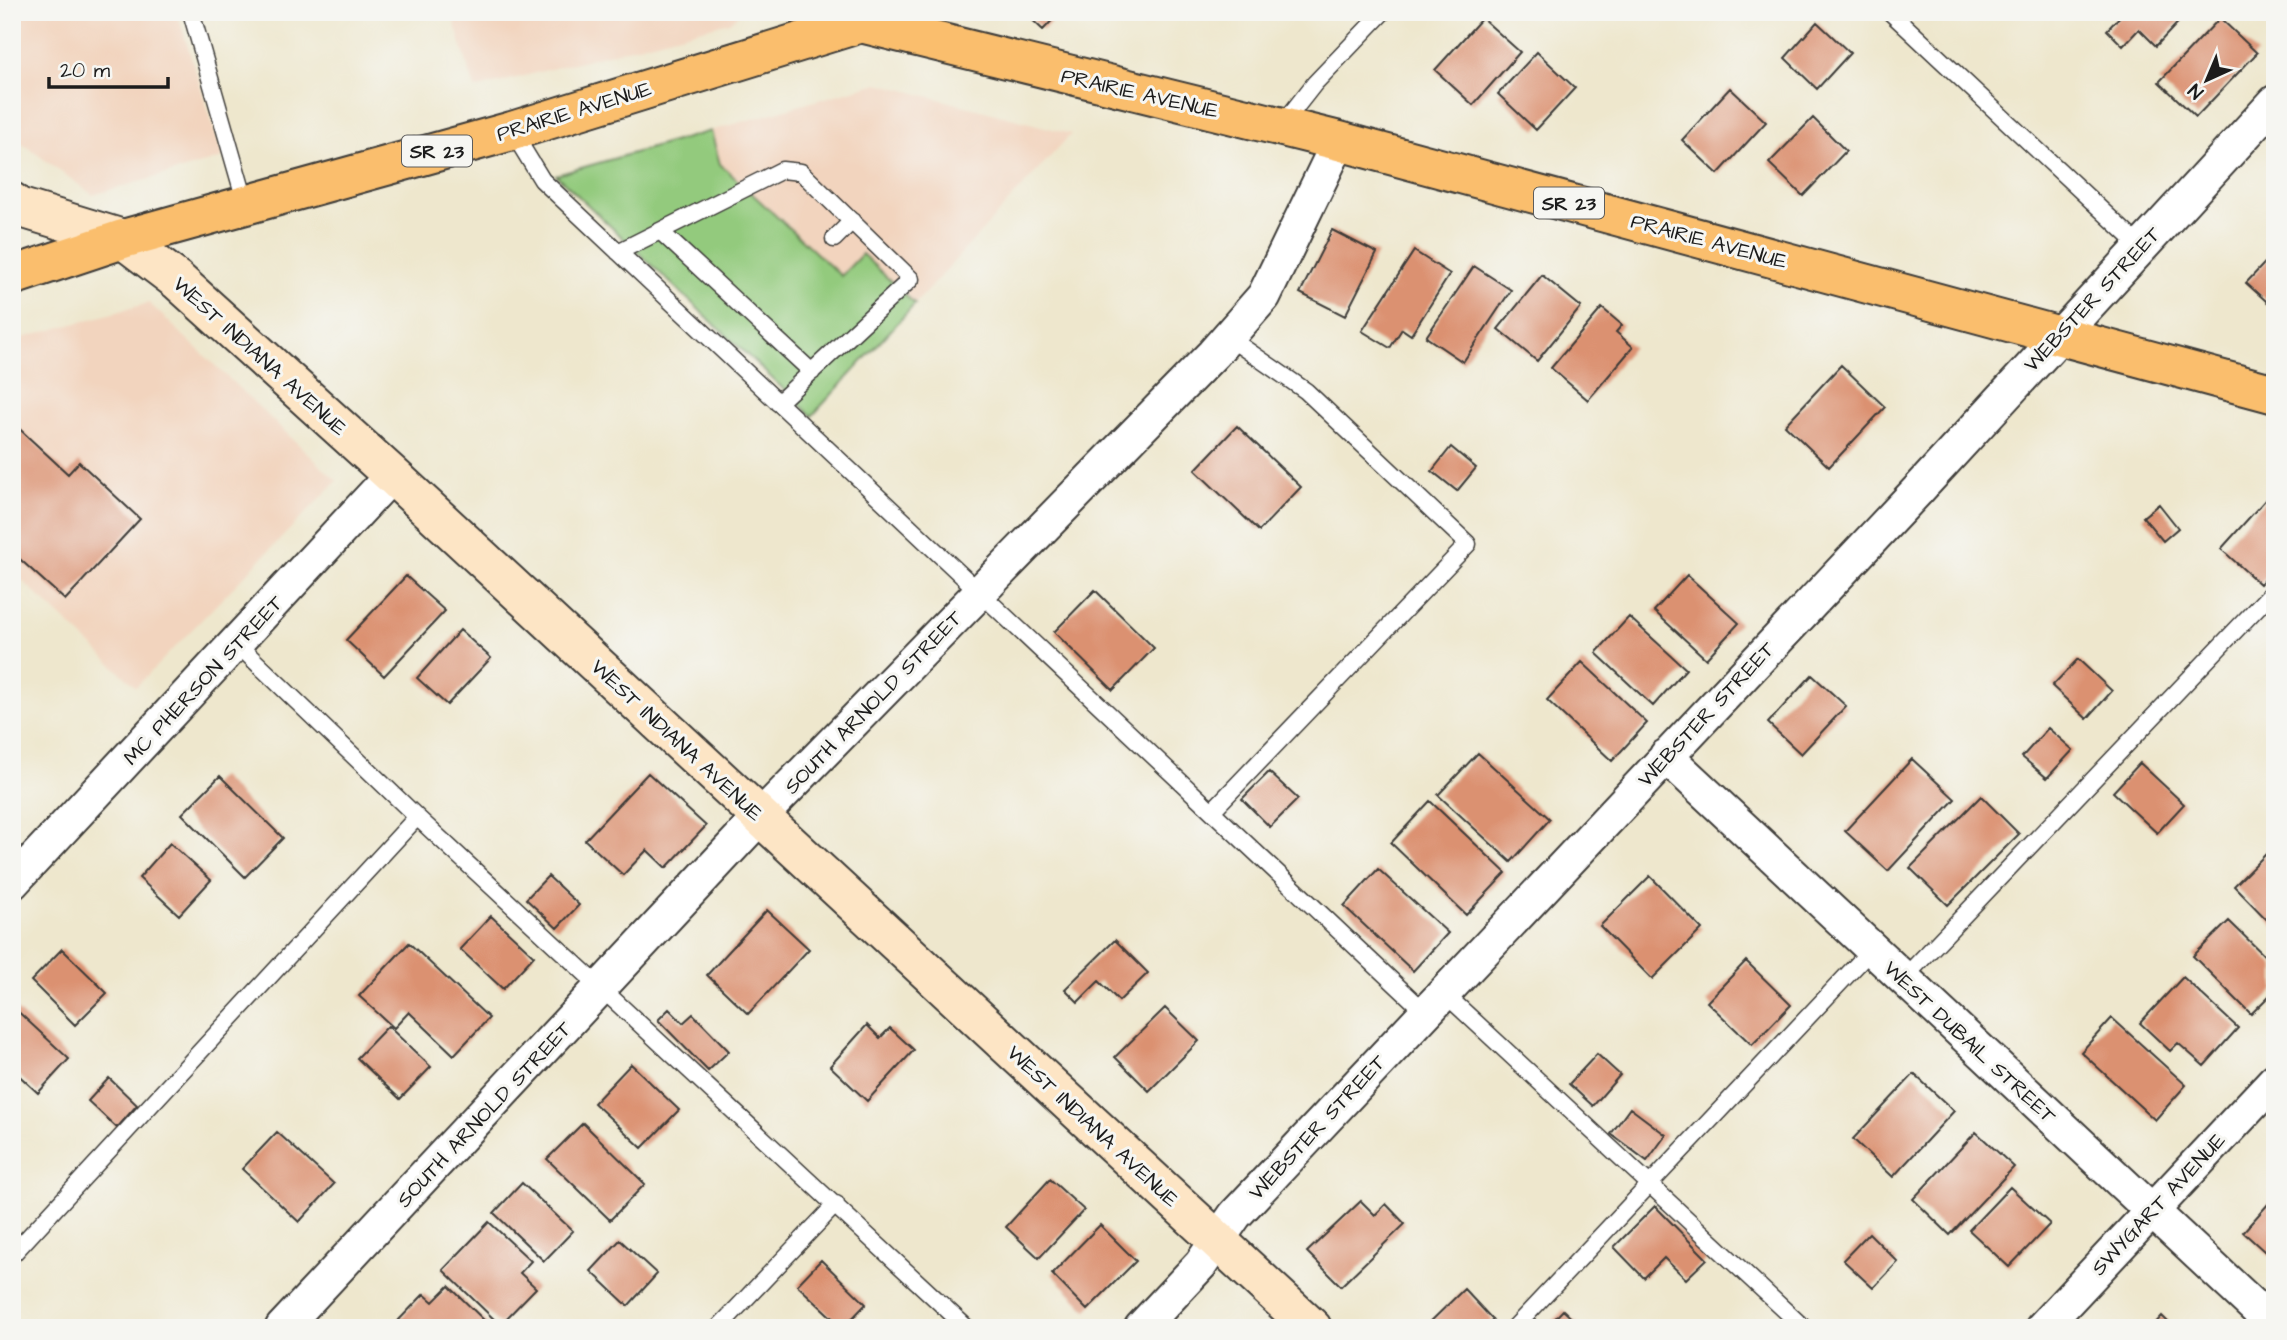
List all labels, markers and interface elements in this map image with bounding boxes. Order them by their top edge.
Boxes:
scale bar [49,46,168,90]
north arrow [2172,46,2242,116]
text: 20 m [60,56,111,85]
street label: PRAIRIE AVENUE [1058,61,1222,126]
street label: PRAIRIE AVENUE [493,74,656,149]
text: N [2183,77,2210,105]
road number: SR 23 [402,136,472,167]
road number: SR 23 [1534,188,1604,218]
street label: PRAIRIE AVENUE [1628,207,1791,276]
street label: WEBSTER STREET [2017,220,2168,378]
street label: WEST INDIANA AVENUE [166,270,353,443]
street label: MC PHERSON STREET [117,588,291,772]
street label: SOUTH ARNOLD STREET [778,603,970,801]
street label: WEBSTER STREET [1631,635,1782,793]
street label: WEST INDIANA AVENUE [584,653,769,828]
street label: WEST DUBAIL STREET [1877,954,2063,1131]
street label: SOUTH ARNOLD STREET [390,1014,579,1214]
street label: WEST INDIANA AVENUE [1000,1039,1185,1214]
street label: WEBSTER STREET [1242,1048,1393,1206]
street label: SWYGART AVENUE [2085,1126,2233,1282]

